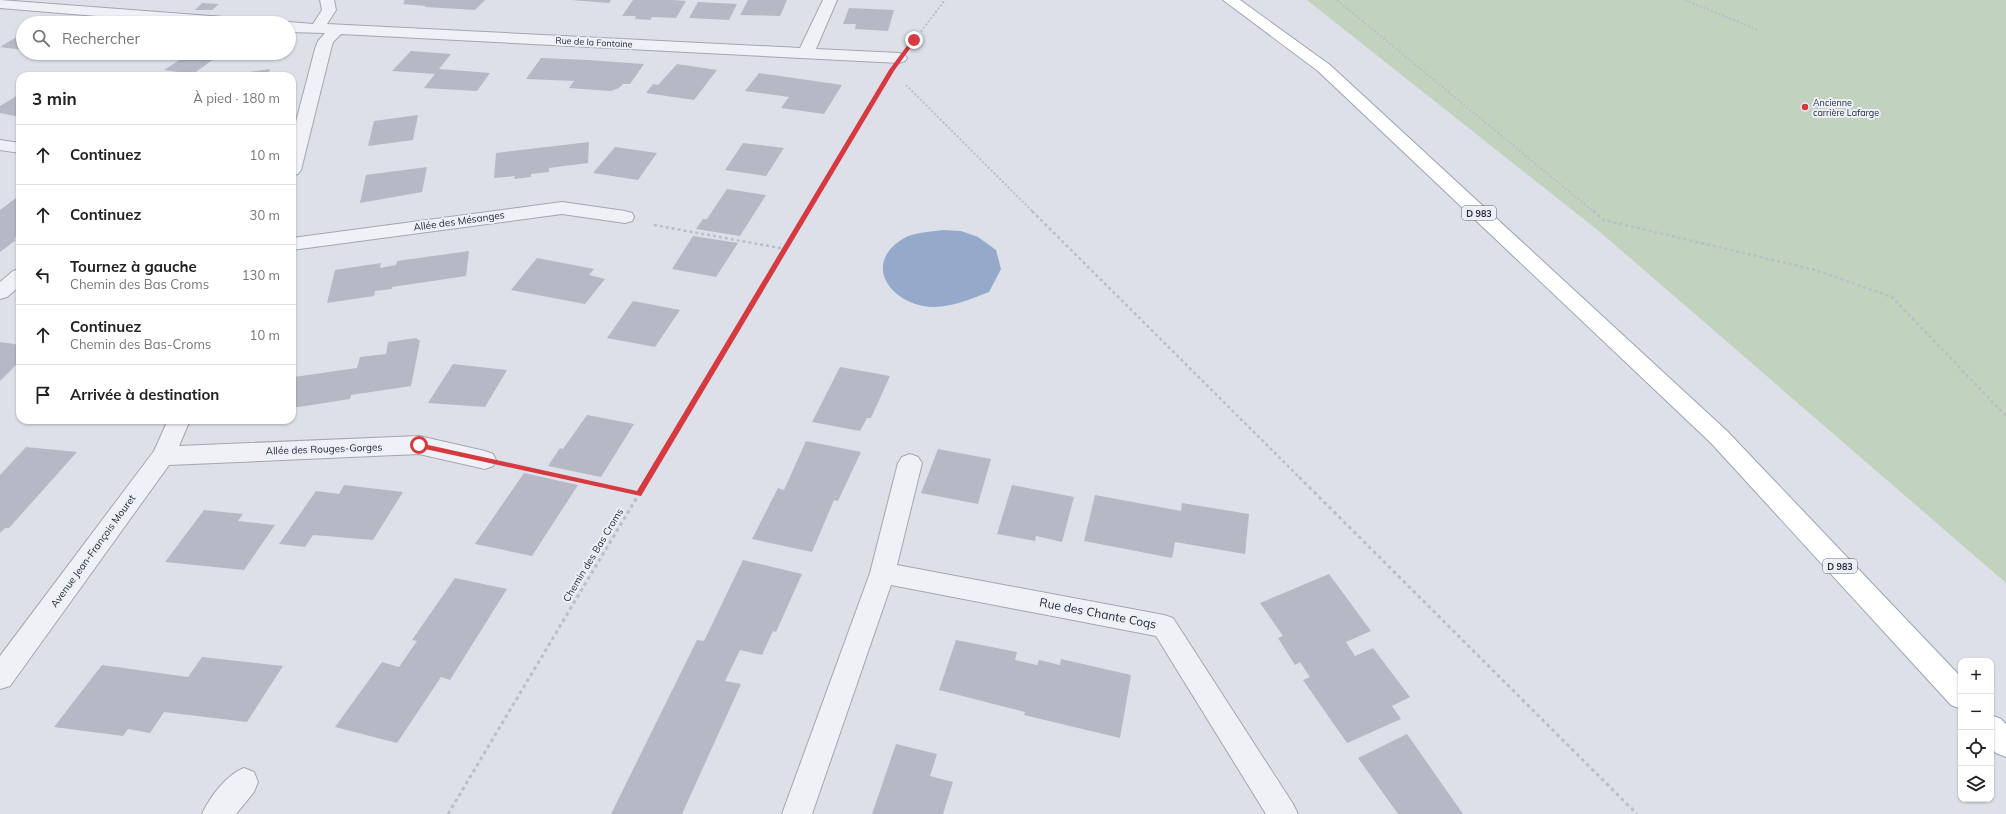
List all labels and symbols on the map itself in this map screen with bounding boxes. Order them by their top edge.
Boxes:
route end [905,31,923,49]
street label: Rue de la Fontaine [555,34,633,50]
place label: Ancienne carrière Lafarge [1813,97,1879,118]
marker: Ancienne carrière Lafarge [1800,102,1810,112]
road number: D 983 [1462,206,1496,220]
street label: Allée des Mésanges [413,208,505,234]
route start [410,436,428,454]
street label: Allée des Rouges-Gorges [265,440,383,458]
street label: Avenue Jean-François Mouret [48,492,139,610]
street label: Chemin des Bas Croms [560,506,626,604]
road number: D 983 [1823,559,1857,573]
street label: Rue des Chante Coqs [1038,594,1158,632]

